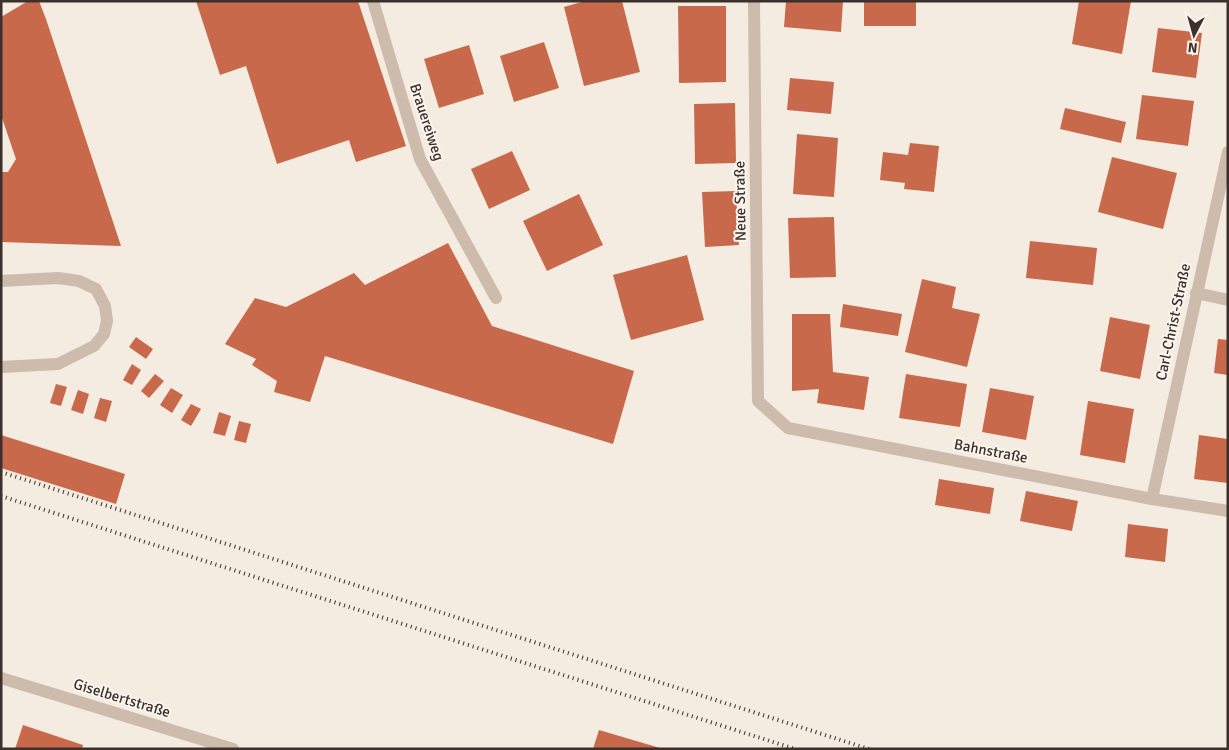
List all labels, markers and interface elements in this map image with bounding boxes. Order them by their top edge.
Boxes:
north arrow [1169,10,1219,60]
text: N [1187,38,1198,56]
street label: Brauereiweg [406,81,448,163]
street label: Neue Straße [730,161,750,241]
street label: Carl-Christ-Straße [1152,262,1194,382]
street label: Bahnstraße [953,435,1029,467]
street label: Giselbertstraße [71,675,173,721]

